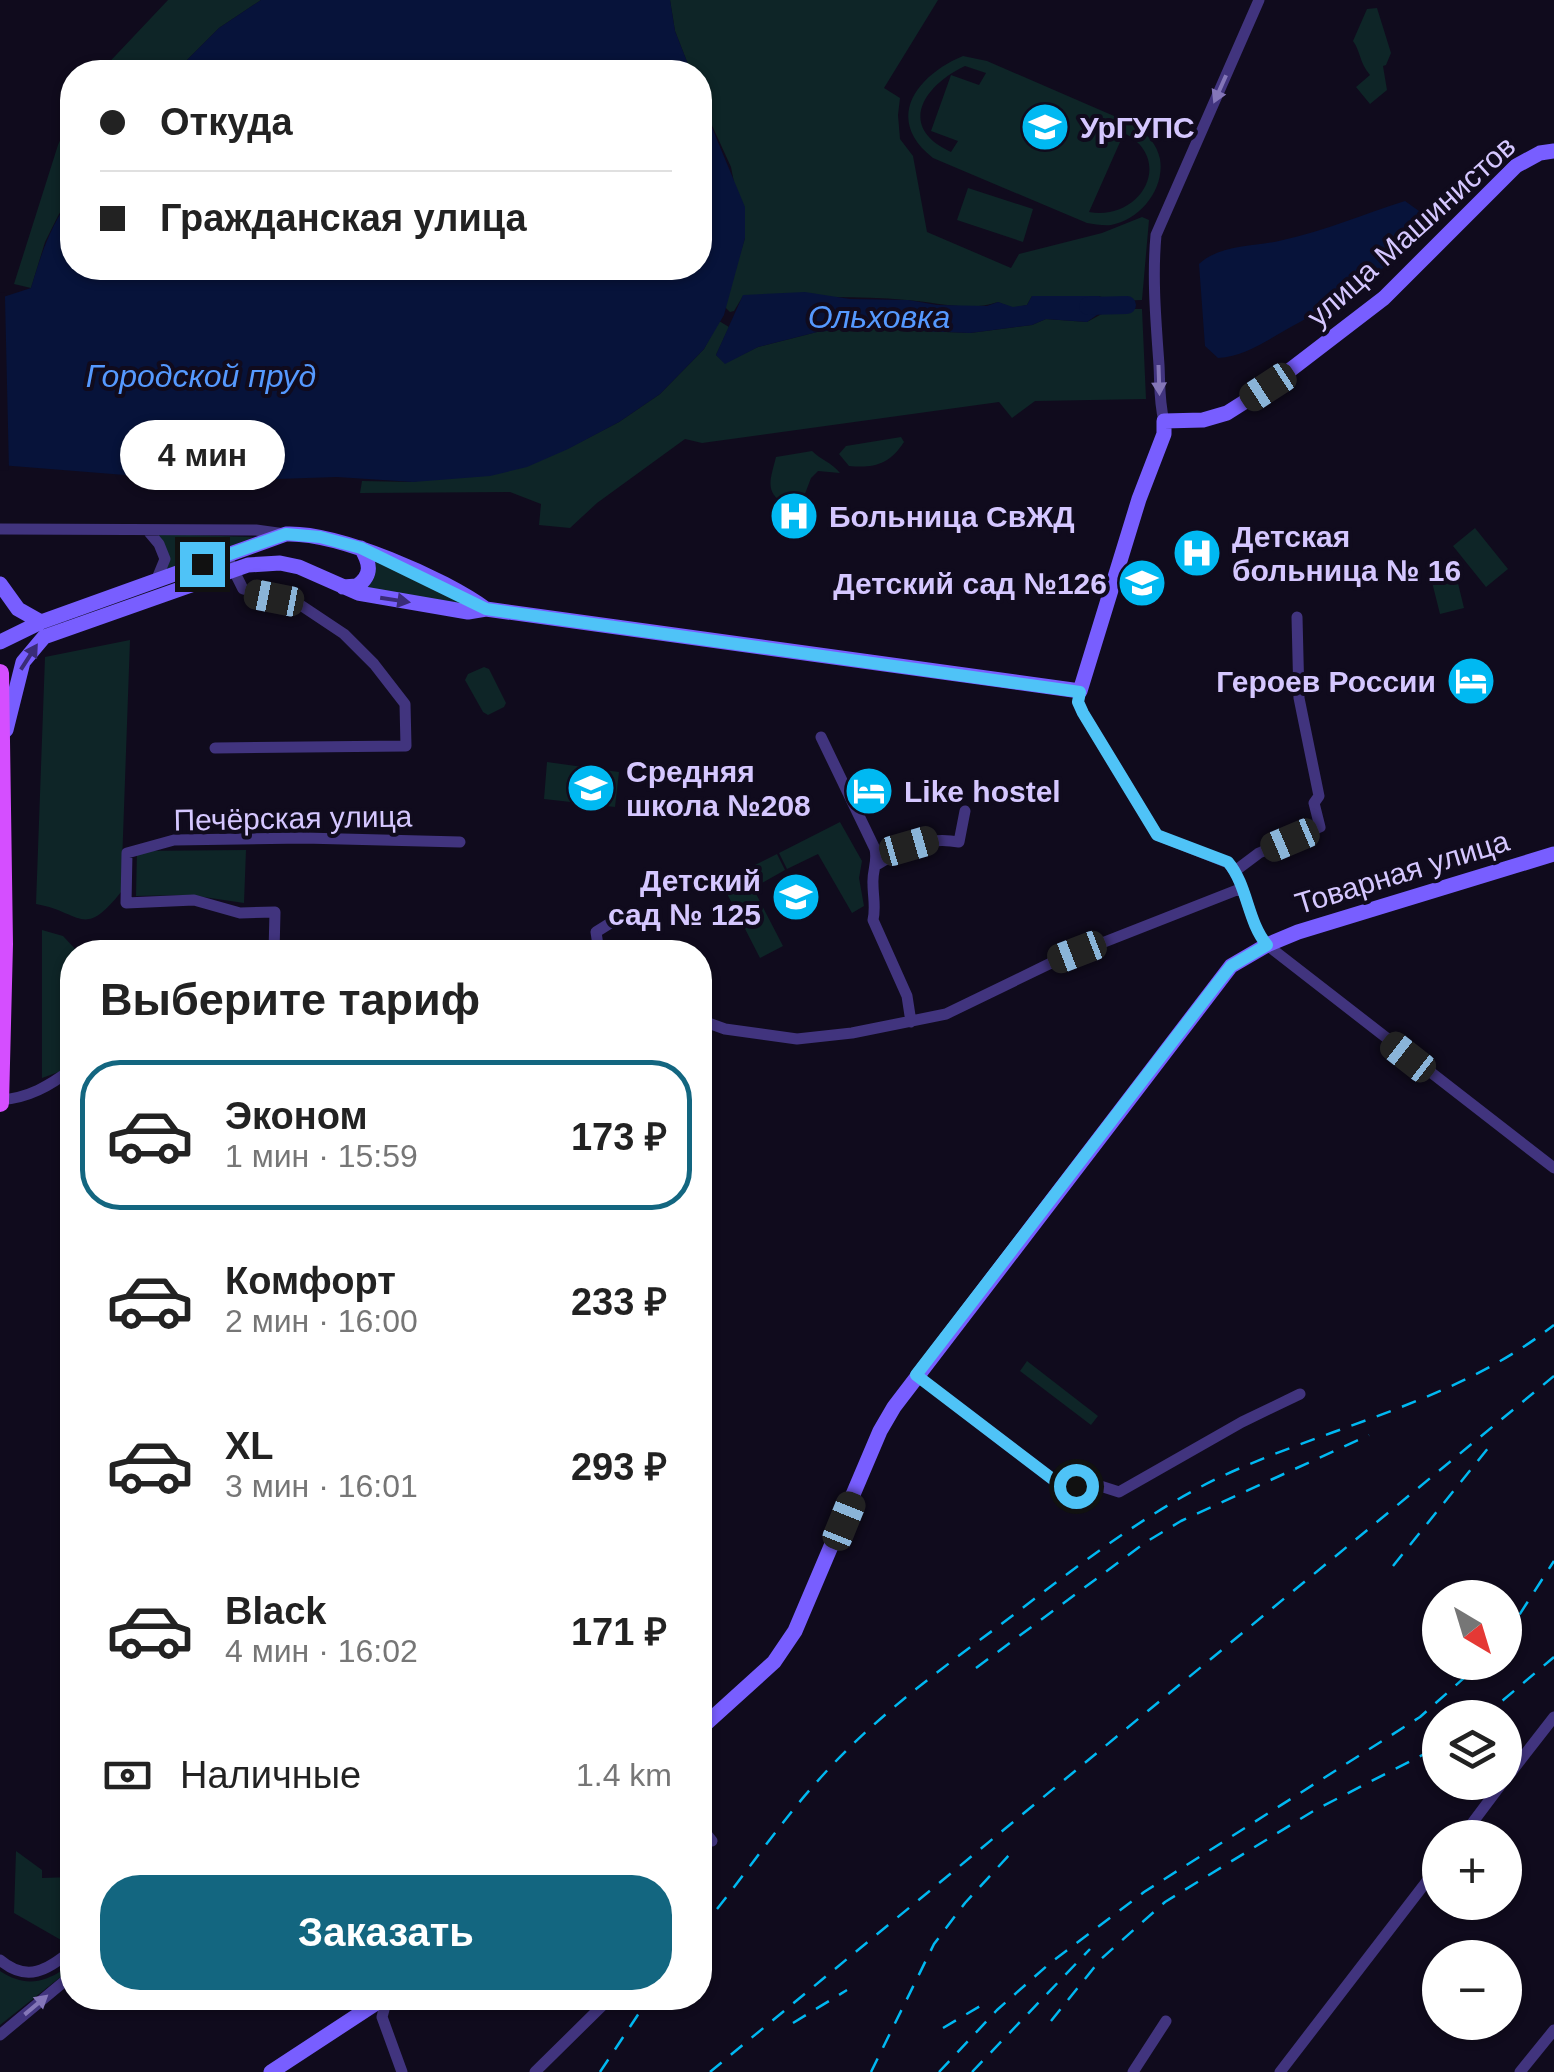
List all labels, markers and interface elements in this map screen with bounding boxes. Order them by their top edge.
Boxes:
one-way arrow [1212,75,1229,104]
text: Откуда [160,101,293,143]
school or university icon: УрГУПС [1019,101,1071,153]
place label: УрГУПС [1080,111,1195,144]
street label: улица Машинистов [1300,129,1522,333]
text: Гражданская улица [160,197,527,239]
water label: Ольховка [808,299,950,335]
water label: Городской пруд [86,358,316,394]
car [1235,358,1301,416]
one-way arrow [1152,364,1168,396]
callout: 4 мин [120,419,284,489]
text: 4 мин [158,437,247,473]
hospital icon: Больница СвЖД [768,490,820,542]
place label: Больница СвЖД [829,500,1075,533]
place label: Детская больница № 16 [1232,520,1461,587]
hospital icon: Детская больница № 16 [1171,527,1223,579]
route end [180,542,225,587]
school or university icon: Детский сад №126 [1116,557,1168,609]
place label: Детский сад №126 [833,567,1107,600]
car [242,578,306,618]
one-way arrow [380,593,411,609]
one-way arrow [20,643,38,670]
hotel icon: Героев России [1445,655,1497,707]
place label: Героев России [1216,665,1436,698]
place label: Средняя школа №208 [626,755,811,822]
school or university icon: Средняя школа №208 [565,762,617,814]
hotel icon: Like hostel [843,765,895,817]
place label: Like hostel [904,775,1061,808]
street label: Печёрская улица [173,799,413,837]
car [1257,814,1323,866]
car [876,823,942,869]
street label: Товарная улица [1291,824,1513,920]
place label: Детский сад № 125 [608,864,761,931]
school or university icon: Детский сад № 125 [770,871,822,923]
car [1044,927,1110,977]
text: Выберите тариф [100,974,480,1025]
car [1375,1027,1441,1087]
icon: car [105,1090,195,1180]
text: Эконом [225,1095,368,1137]
text: 173 ₽ [571,1116,667,1158]
text: 1 мин · 15:59 [225,1138,418,1174]
icon: car [105,1255,195,1345]
text: Комфорт [225,1260,396,1302]
text: 233 ₽ [571,1281,667,1323]
text: 2 мин · 16:00 [225,1303,418,1339]
icon: car [105,1420,195,1510]
text: XL [225,1425,274,1467]
text: 293 ₽ [571,1446,667,1488]
route start [1054,1464,1099,1509]
text: 3 мин · 16:01 [225,1468,418,1504]
car [819,1488,869,1554]
north arrow [1422,1580,1522,1680]
map controls [1422,1580,1522,2040]
icon: car [105,1585,195,1675]
text: Black [225,1590,326,1632]
text: 171 ₽ [571,1611,667,1653]
text: 4 мин · 16:02 [225,1633,418,1669]
button: layers [1422,1700,1522,1800]
icon: cash [100,1748,155,1803]
text: Наличные [180,1754,361,1796]
text: 1.4 km [576,1757,672,1793]
button: + [1422,1820,1522,1920]
button: Заказать [100,1875,672,1990]
button: − [1422,1940,1522,2040]
one-way arrow [24,1995,49,2017]

